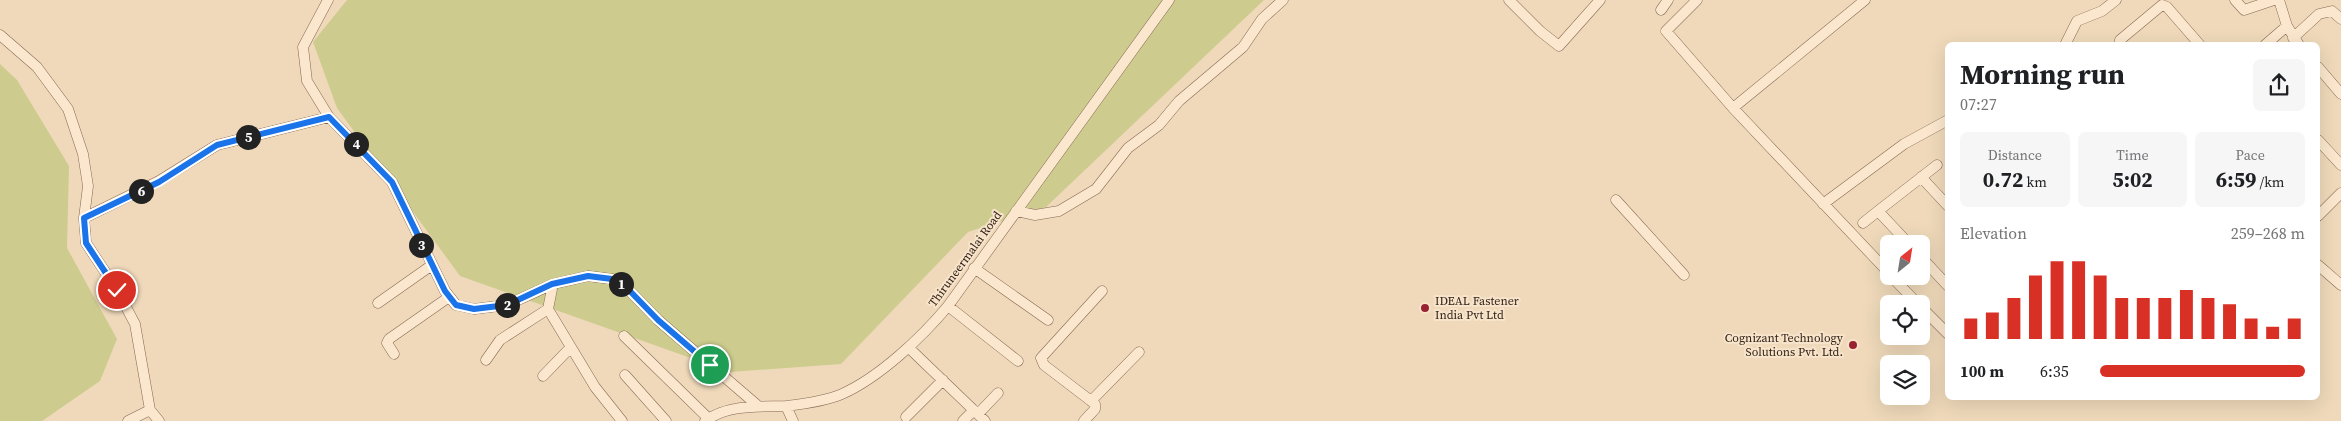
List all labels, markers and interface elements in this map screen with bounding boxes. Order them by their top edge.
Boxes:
text: Morning run [1960,55,2125,93]
button: share [2253,59,2305,111]
text: 07:27 [1960,93,1997,115]
pin: 5 [236,124,260,150]
text: 5 [245,127,252,147]
pin: 4 [344,132,368,156]
text: 4 [353,134,360,154]
text: Distance [1988,145,2042,165]
text: Time [2116,145,2149,165]
text: Pace [2235,145,2265,165]
text: 0.72 [1983,165,2023,194]
text: 5:02 [2112,165,2153,194]
text: 6:59 [2216,165,2256,194]
text: km [2023,172,2047,192]
text: /km [2256,172,2284,192]
pin: 6 [128,178,154,204]
text: 6 [138,181,145,201]
street label: Thiruneermalai Road [925,208,1005,310]
text: Elevation [1960,222,2027,244]
text: 259–268 m [2231,222,2305,244]
pin: 3 [408,232,434,258]
text: 3 [418,235,425,255]
north arrow [1880,235,1930,285]
map controls [1880,235,1930,405]
pin [96,269,138,311]
pin: 1 [608,272,634,296]
text: 1 [618,274,625,294]
icon: check [103,276,131,304]
pin: 2 [494,292,520,318]
place label: IDEAL Fastener India Pvt Ltd [1435,293,1519,323]
text: 2 [504,295,511,315]
button: locate [1880,295,1930,345]
marker: IDEAL Fastener India Pvt Ltd [1419,302,1431,314]
place label: Cognizant Technology Solutions Pvt. Ltd. [1725,330,1844,360]
marker: Cognizant Technology Solutions Pvt. Ltd. [1847,339,1859,351]
pin [689,344,731,386]
icon: arrive [696,351,724,379]
button: layers [1880,355,1930,405]
text: 100 m [1960,360,2004,382]
text: 6:35 [2040,360,2069,382]

